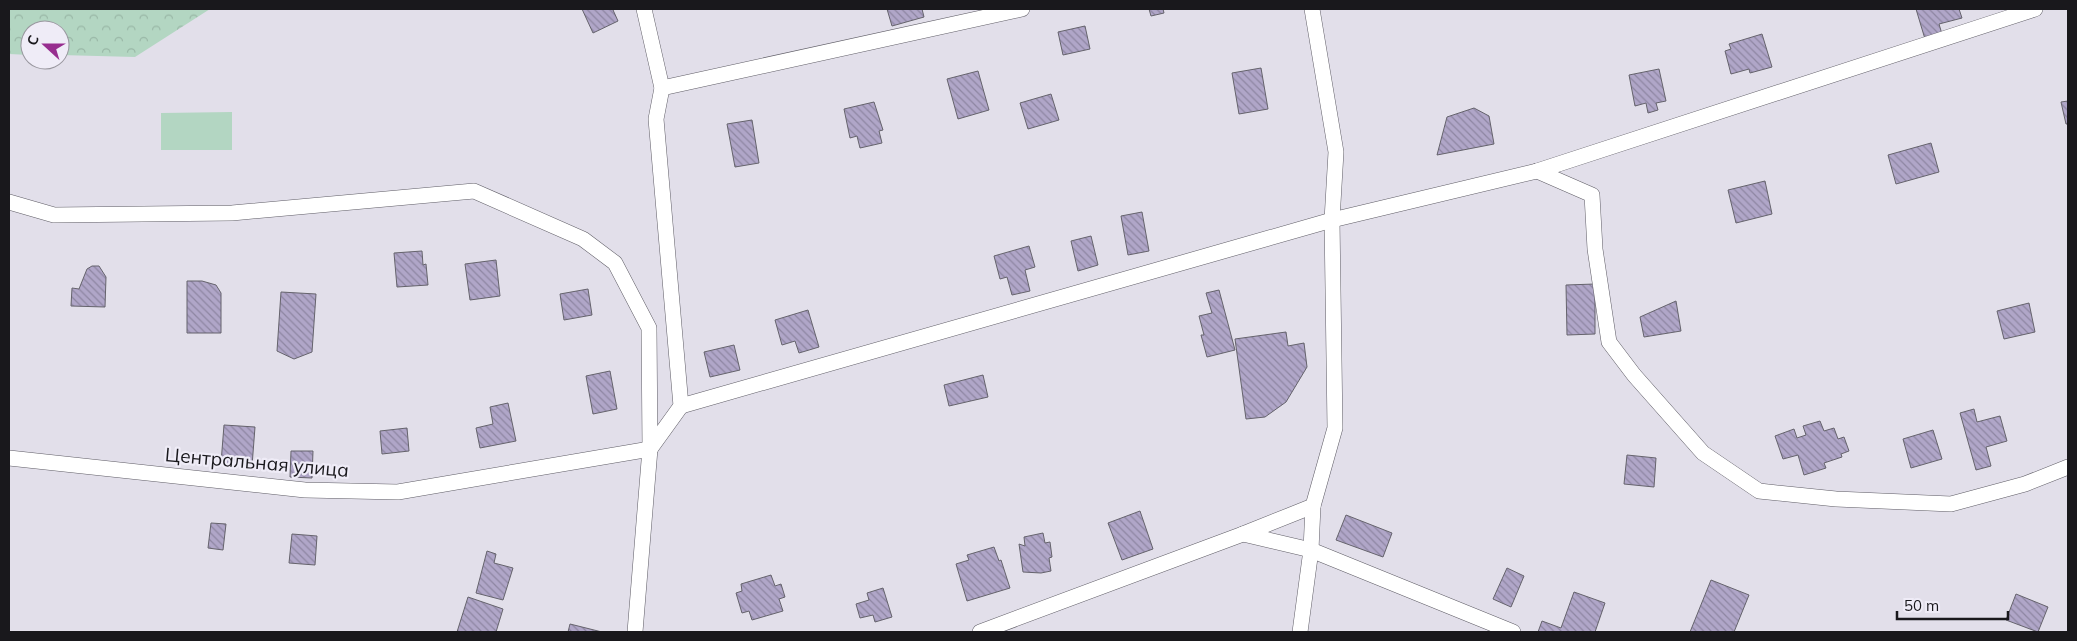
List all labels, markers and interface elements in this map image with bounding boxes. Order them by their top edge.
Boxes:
north arrow [20,20,70,70]
text: С [23,33,43,48]
street label: Центральная улица [164,442,350,482]
scale bar [1897,588,2008,620]
text: 50 m [1904,596,1939,615]

